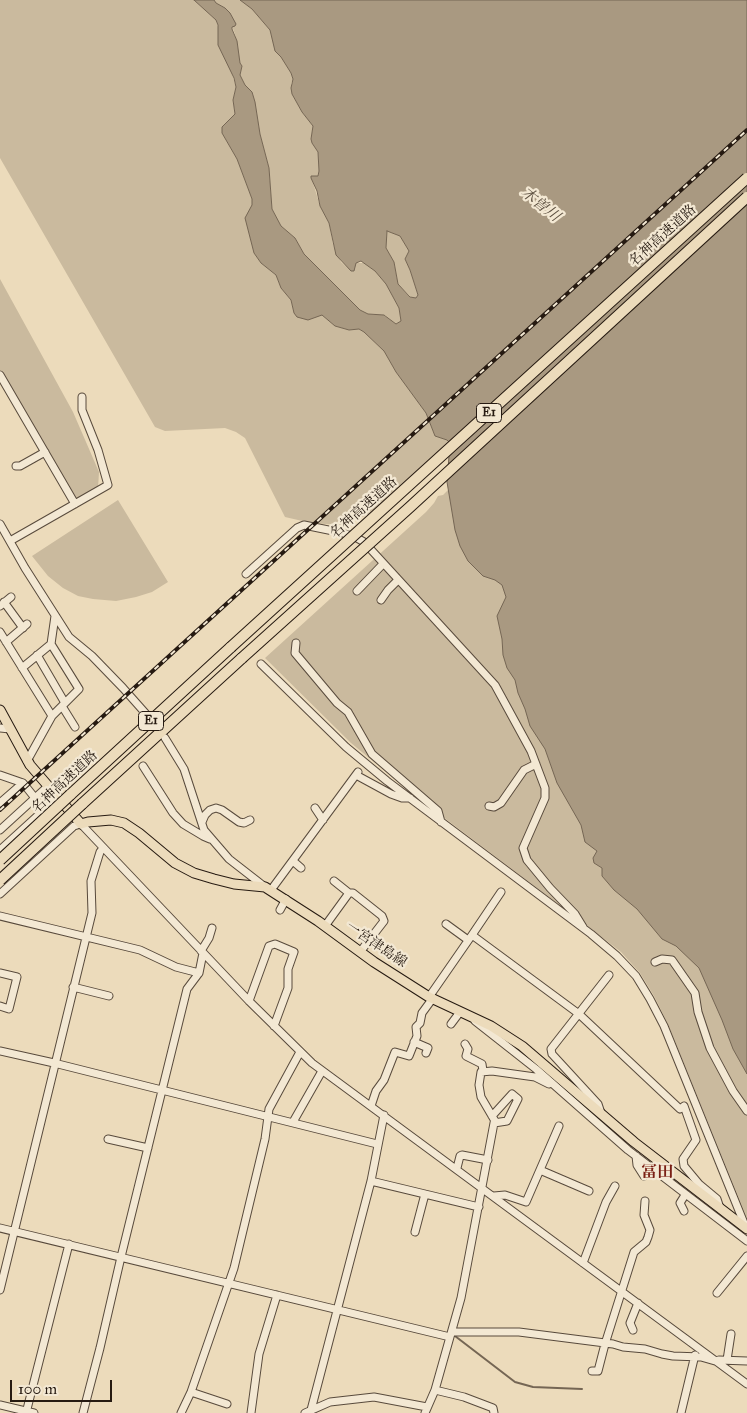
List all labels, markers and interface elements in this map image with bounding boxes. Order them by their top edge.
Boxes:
water label: 木曽川 [517,184,563,226]
street label: 名神高速道路 [626,202,700,270]
road number: E1 [476,403,502,422]
street label: 名神高速道路 [327,474,401,542]
road number: E1 [138,711,164,730]
street label: 名神高速道路 [29,747,101,817]
street label: 一宮津島線 [342,918,410,972]
district label: 冨田 [641,1163,673,1183]
scale bar [12,1370,115,1402]
text: 100 m [18,1380,57,1398]

